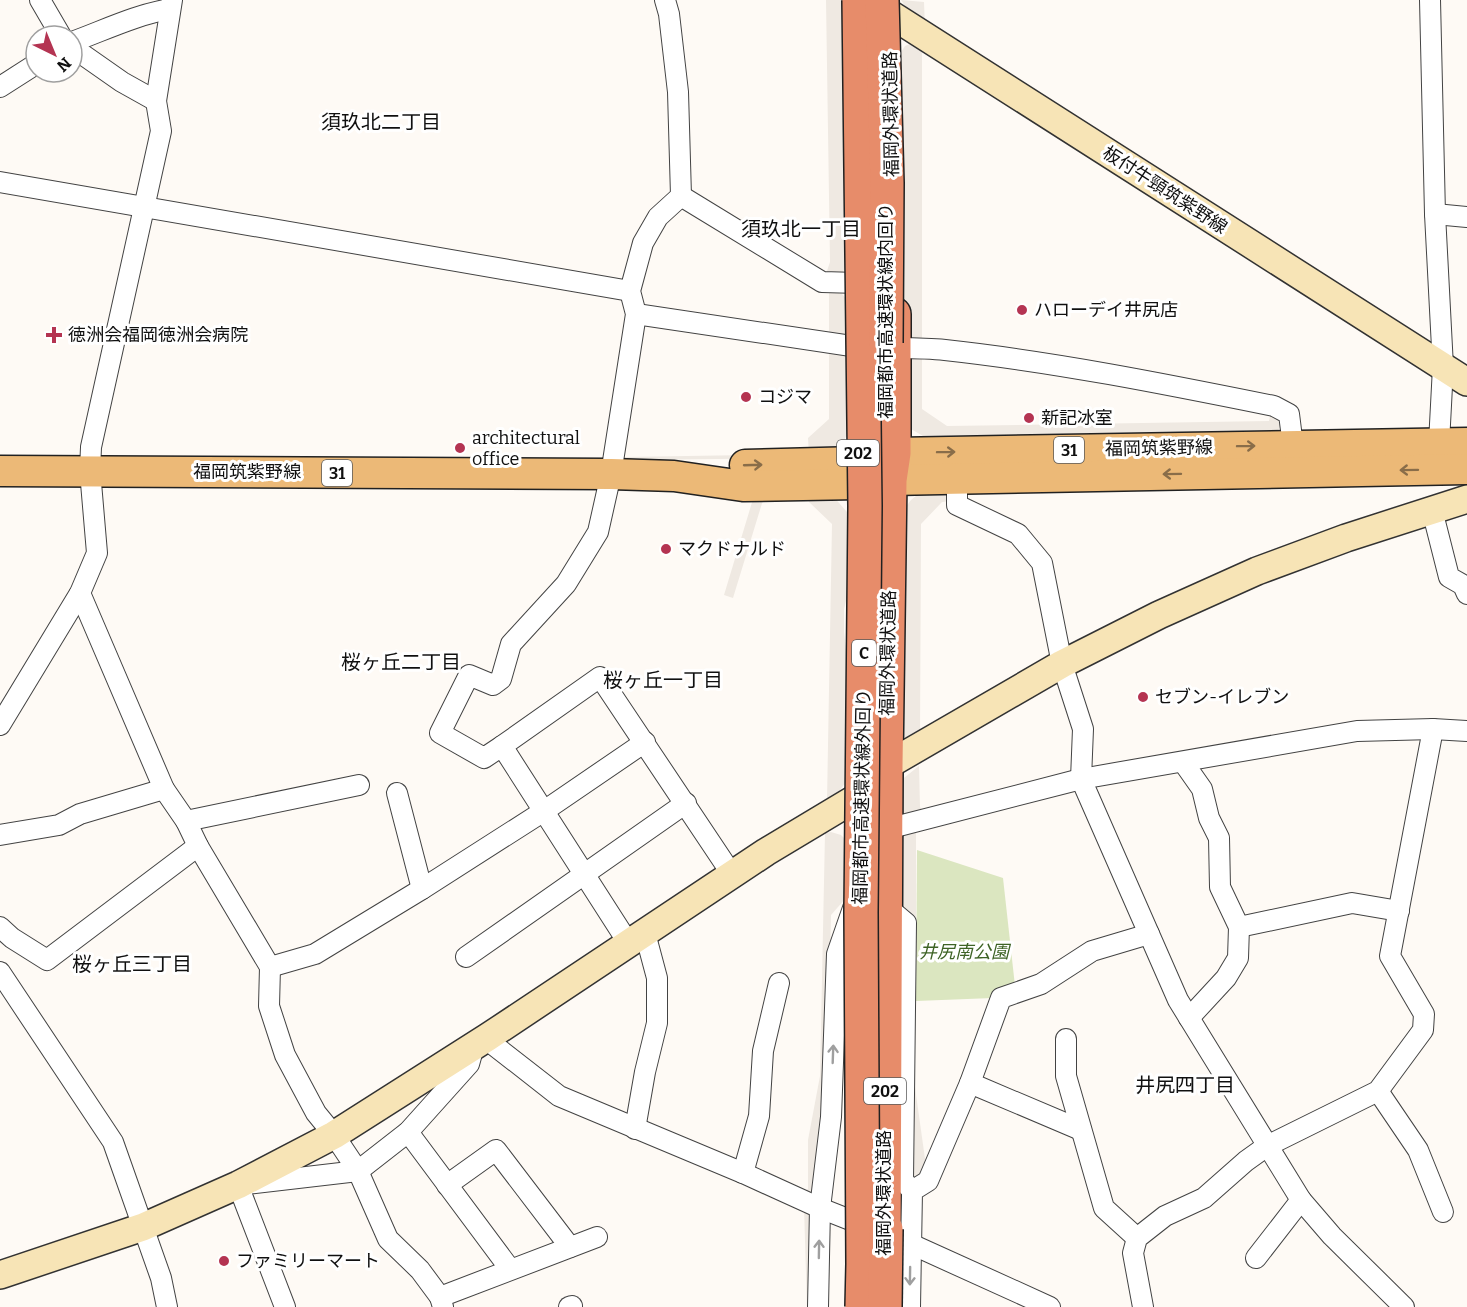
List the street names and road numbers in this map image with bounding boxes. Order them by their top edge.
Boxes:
street label: 福岡外環状道路 [879,51,903,177]
street label: 板付牛頸筑紫野線 [1099,142,1231,238]
street label: 福岡都市高速環状線内回り [875,203,897,419]
street label: 福岡筑紫野線 [1105,436,1213,460]
road number: 31 [1054,437,1084,463]
road number: 202 [837,440,879,466]
road number: 31 [322,460,352,486]
street label: 福岡筑紫野線 [193,461,301,483]
street label: 福岡外環状道路 [876,590,900,716]
road number: C [852,640,876,666]
street label: 福岡都市高速環状線外回り [849,689,875,905]
road number: 202 [864,1078,906,1104]
street label: 福岡外環状道路 [873,1130,895,1256]

